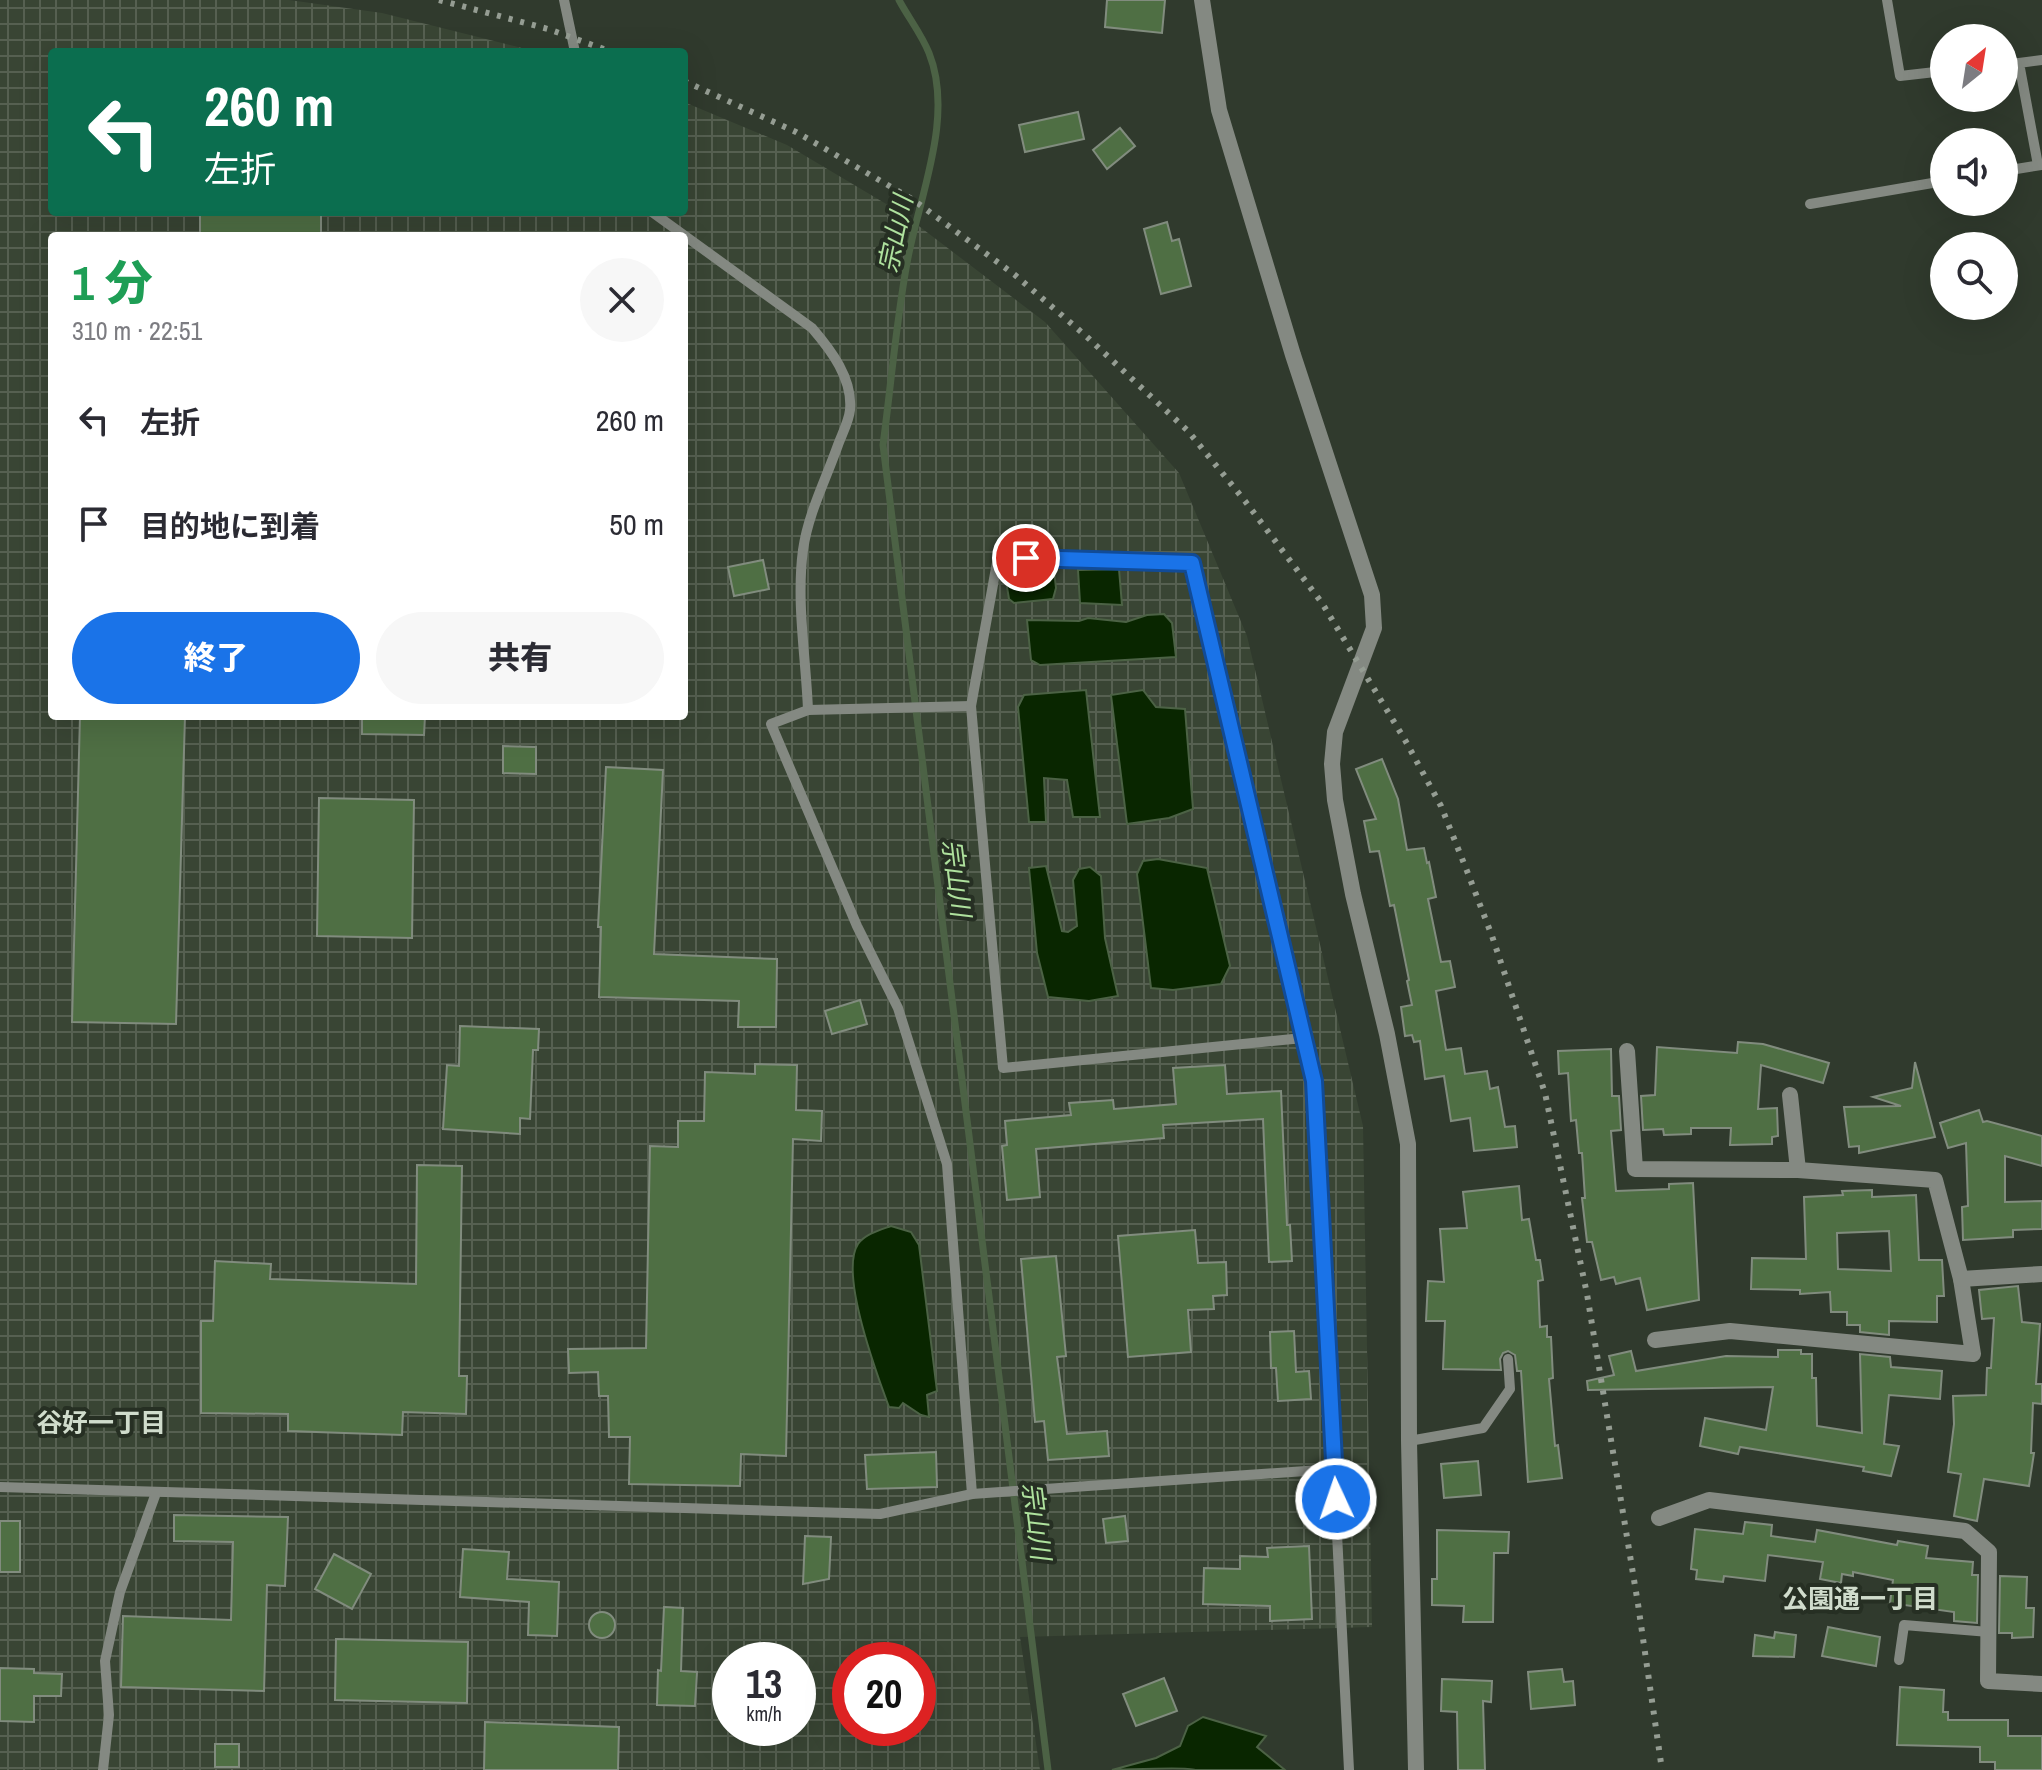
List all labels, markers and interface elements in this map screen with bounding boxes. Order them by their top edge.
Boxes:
north arrow [1930,24,2018,112]
map controls [1930,24,2018,320]
text: 260 m [204,68,334,143]
icon: left [72,80,176,184]
button: sound [1930,128,2018,216]
text: 左折 [204,145,276,193]
water label: 宗山川 [870,189,921,276]
button: search [1930,232,2018,320]
text: 1 分 [72,250,153,315]
button: close [580,258,664,342]
text: 310 m · 22:51 [72,313,202,348]
icon: left [72,398,116,442]
text: 260 m [596,400,664,440]
text: 左折 [140,402,200,442]
icon: arrive [72,502,116,546]
text: 50 m [609,504,664,544]
text: 目的地に到着 [140,506,320,546]
pin [992,524,1060,592]
icon: arrive [1004,536,1048,580]
button: 終了 [72,612,360,704]
button: 共有 [376,612,664,704]
water label: 宗山川 [935,837,979,922]
district label: 谷好一丁目 [36,1405,166,1440]
position arrow [1294,1457,1378,1541]
water label: 宗山川 [1015,1480,1059,1565]
district label: 公園通一丁目 [1782,1581,1938,1616]
speed limit sign: 20 [832,1642,936,1746]
text: 13 [746,1657,782,1710]
text: km/h [746,1700,782,1727]

